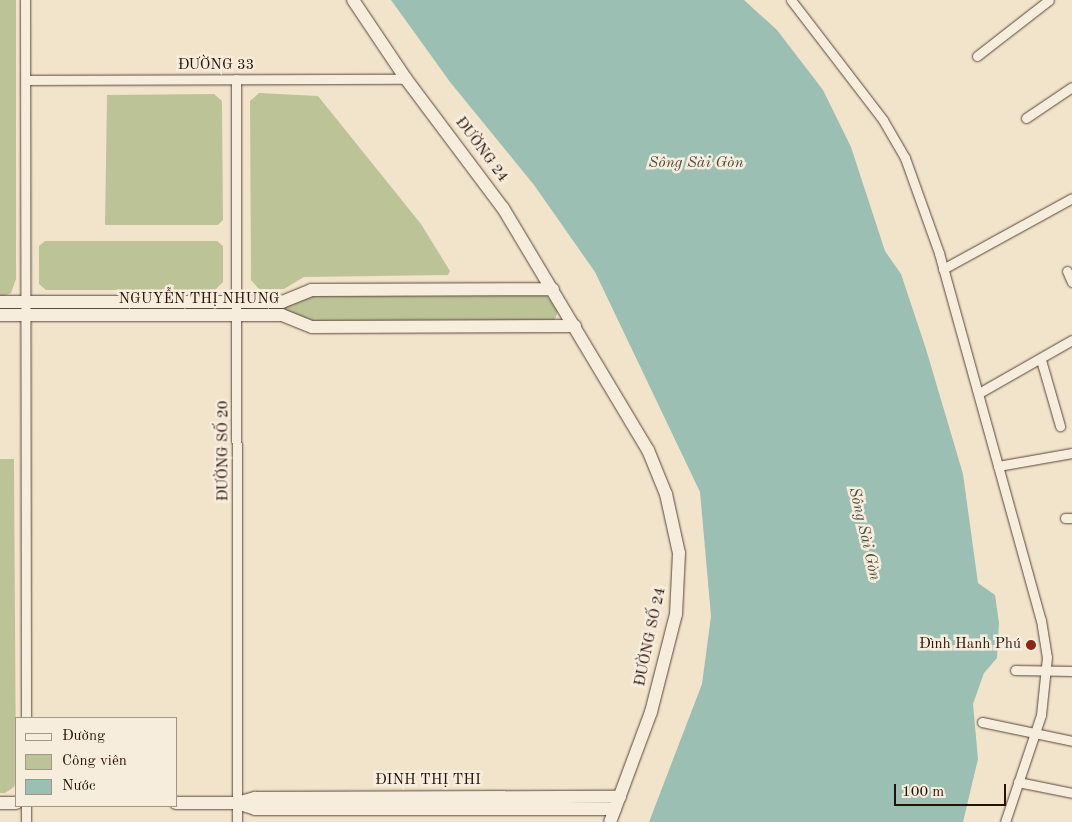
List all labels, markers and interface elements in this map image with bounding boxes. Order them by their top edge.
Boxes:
street label: ĐƯỜNG 33 [178,57,254,75]
street label: ĐƯỜNG 24 [451,114,511,186]
water label: Sông Sài Gòn [648,153,744,173]
street label: NGUYỄN THỊ NHUNG [118,291,280,309]
street label: ĐƯỜNG SỐ 20 [215,401,233,501]
water label: Sông Sài Gòn [844,485,884,583]
street label: ĐƯỜNG SỐ 24 [632,586,670,688]
place label: Đình Hanh Phú [919,636,1021,654]
marker: Đình Hanh Phú [1025,639,1037,651]
legend [15,717,178,807]
text: Đường [62,729,105,744]
text: Công viên [62,754,127,769]
street label: ĐINH THỊ THI [375,772,481,790]
scale bar [897,774,1010,806]
text: Nước [62,779,96,794]
text: 100 m [902,785,944,800]

